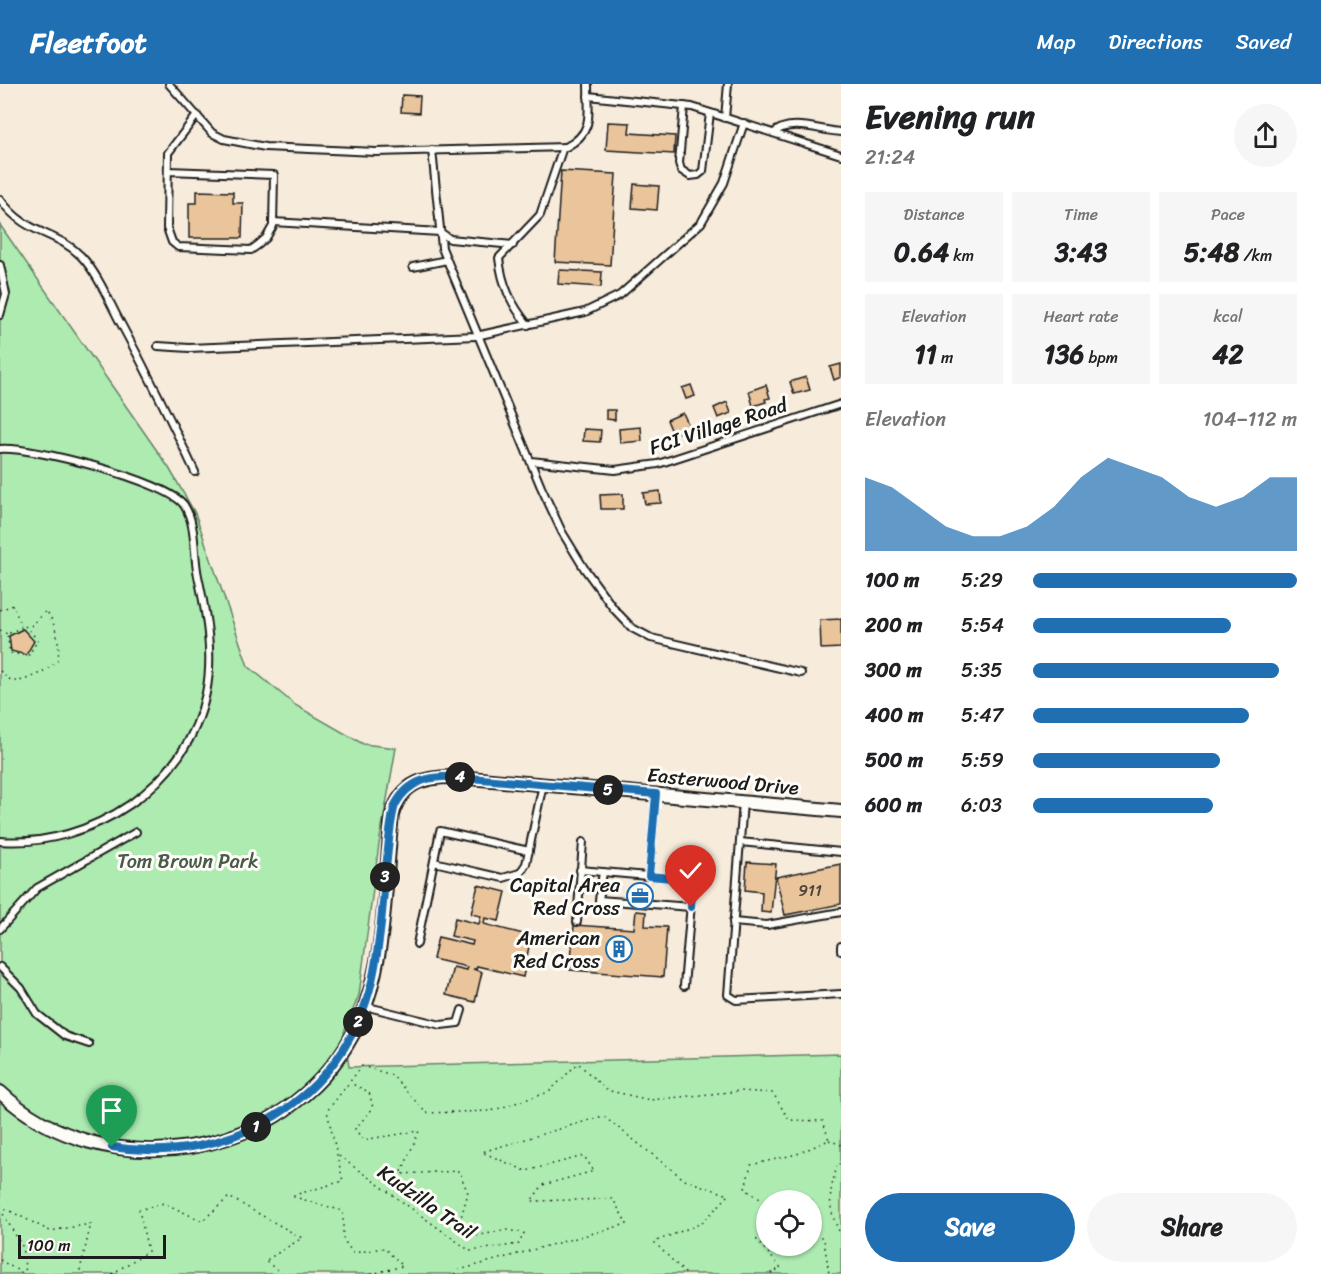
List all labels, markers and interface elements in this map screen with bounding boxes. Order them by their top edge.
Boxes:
text: Fleetfoot [30,18,147,67]
text: Map [1037,23,1075,61]
text: Directions [1108,23,1203,61]
text: Saved [1236,23,1291,61]
text: Evening run [865,88,1035,146]
button: share [1234,104,1297,167]
text: 21:24 [865,140,915,175]
text: Distance [904,200,964,229]
text: Time [1064,200,1098,229]
text: Pace [1211,200,1245,229]
text: 0.64 [894,229,949,275]
text: 3:43 [1055,229,1107,275]
text: 5:48 [1184,229,1239,275]
text: km [949,241,974,270]
text: /km [1239,241,1272,270]
text: Elevation [902,302,966,331]
text: Heart rate [1043,302,1119,331]
text: kcal [1213,302,1243,331]
text: 11 [915,331,937,377]
text: 136 [1044,331,1084,377]
text: 42 [1212,331,1244,377]
text: m [937,343,953,372]
text: bpm [1084,343,1118,372]
street label: FCI Village Road [645,387,793,465]
text: Elevation [865,402,946,437]
text: 104–112 m [1203,402,1297,437]
text: 100 m [865,563,919,598]
text: 5:29 [961,563,1003,598]
text: 200 m [865,608,922,643]
text: 5:54 [961,608,1004,643]
text: 300 m [865,653,922,688]
text: 5:35 [961,653,1002,688]
text: 400 m [865,698,923,733]
text: 5:47 [961,698,1003,733]
text: 500 m [865,743,923,778]
text: 5:59 [961,743,1004,778]
street label: Easterwood Drive [646,757,800,806]
pin: 4 [445,762,475,792]
text: 4 [455,762,465,791]
pin: 5 [593,775,623,805]
text: 5 [603,775,613,804]
text: 600 m [865,788,922,823]
text: 6:03 [961,788,1002,823]
park label: Tom Brown Park [117,844,259,879]
pin [665,845,716,907]
icon: check [674,854,707,887]
pin: 3 [370,862,400,892]
text: 3 [381,862,389,891]
place label: Capital Area Red Cross [510,868,621,926]
house number: 911 [798,876,822,905]
office icon: Capital Area Red Cross [625,881,655,911]
place label: American Red Cross [514,921,601,979]
building icon: American Red Cross [604,934,634,964]
pin: 2 [343,1007,373,1037]
text: 2 [353,1007,363,1036]
pin [86,1085,137,1147]
icon: arrive [95,1094,128,1127]
pin: 1 [241,1112,271,1142]
text: 1 [253,1112,259,1141]
street label: Kudzilla Trail [370,1155,484,1250]
map controls [756,1190,822,1256]
button: locate [756,1190,822,1256]
button: Save [865,1193,1075,1262]
button: Share [1087,1193,1297,1262]
text: 100 m [27,1231,71,1260]
scale bar [18,1232,166,1260]

